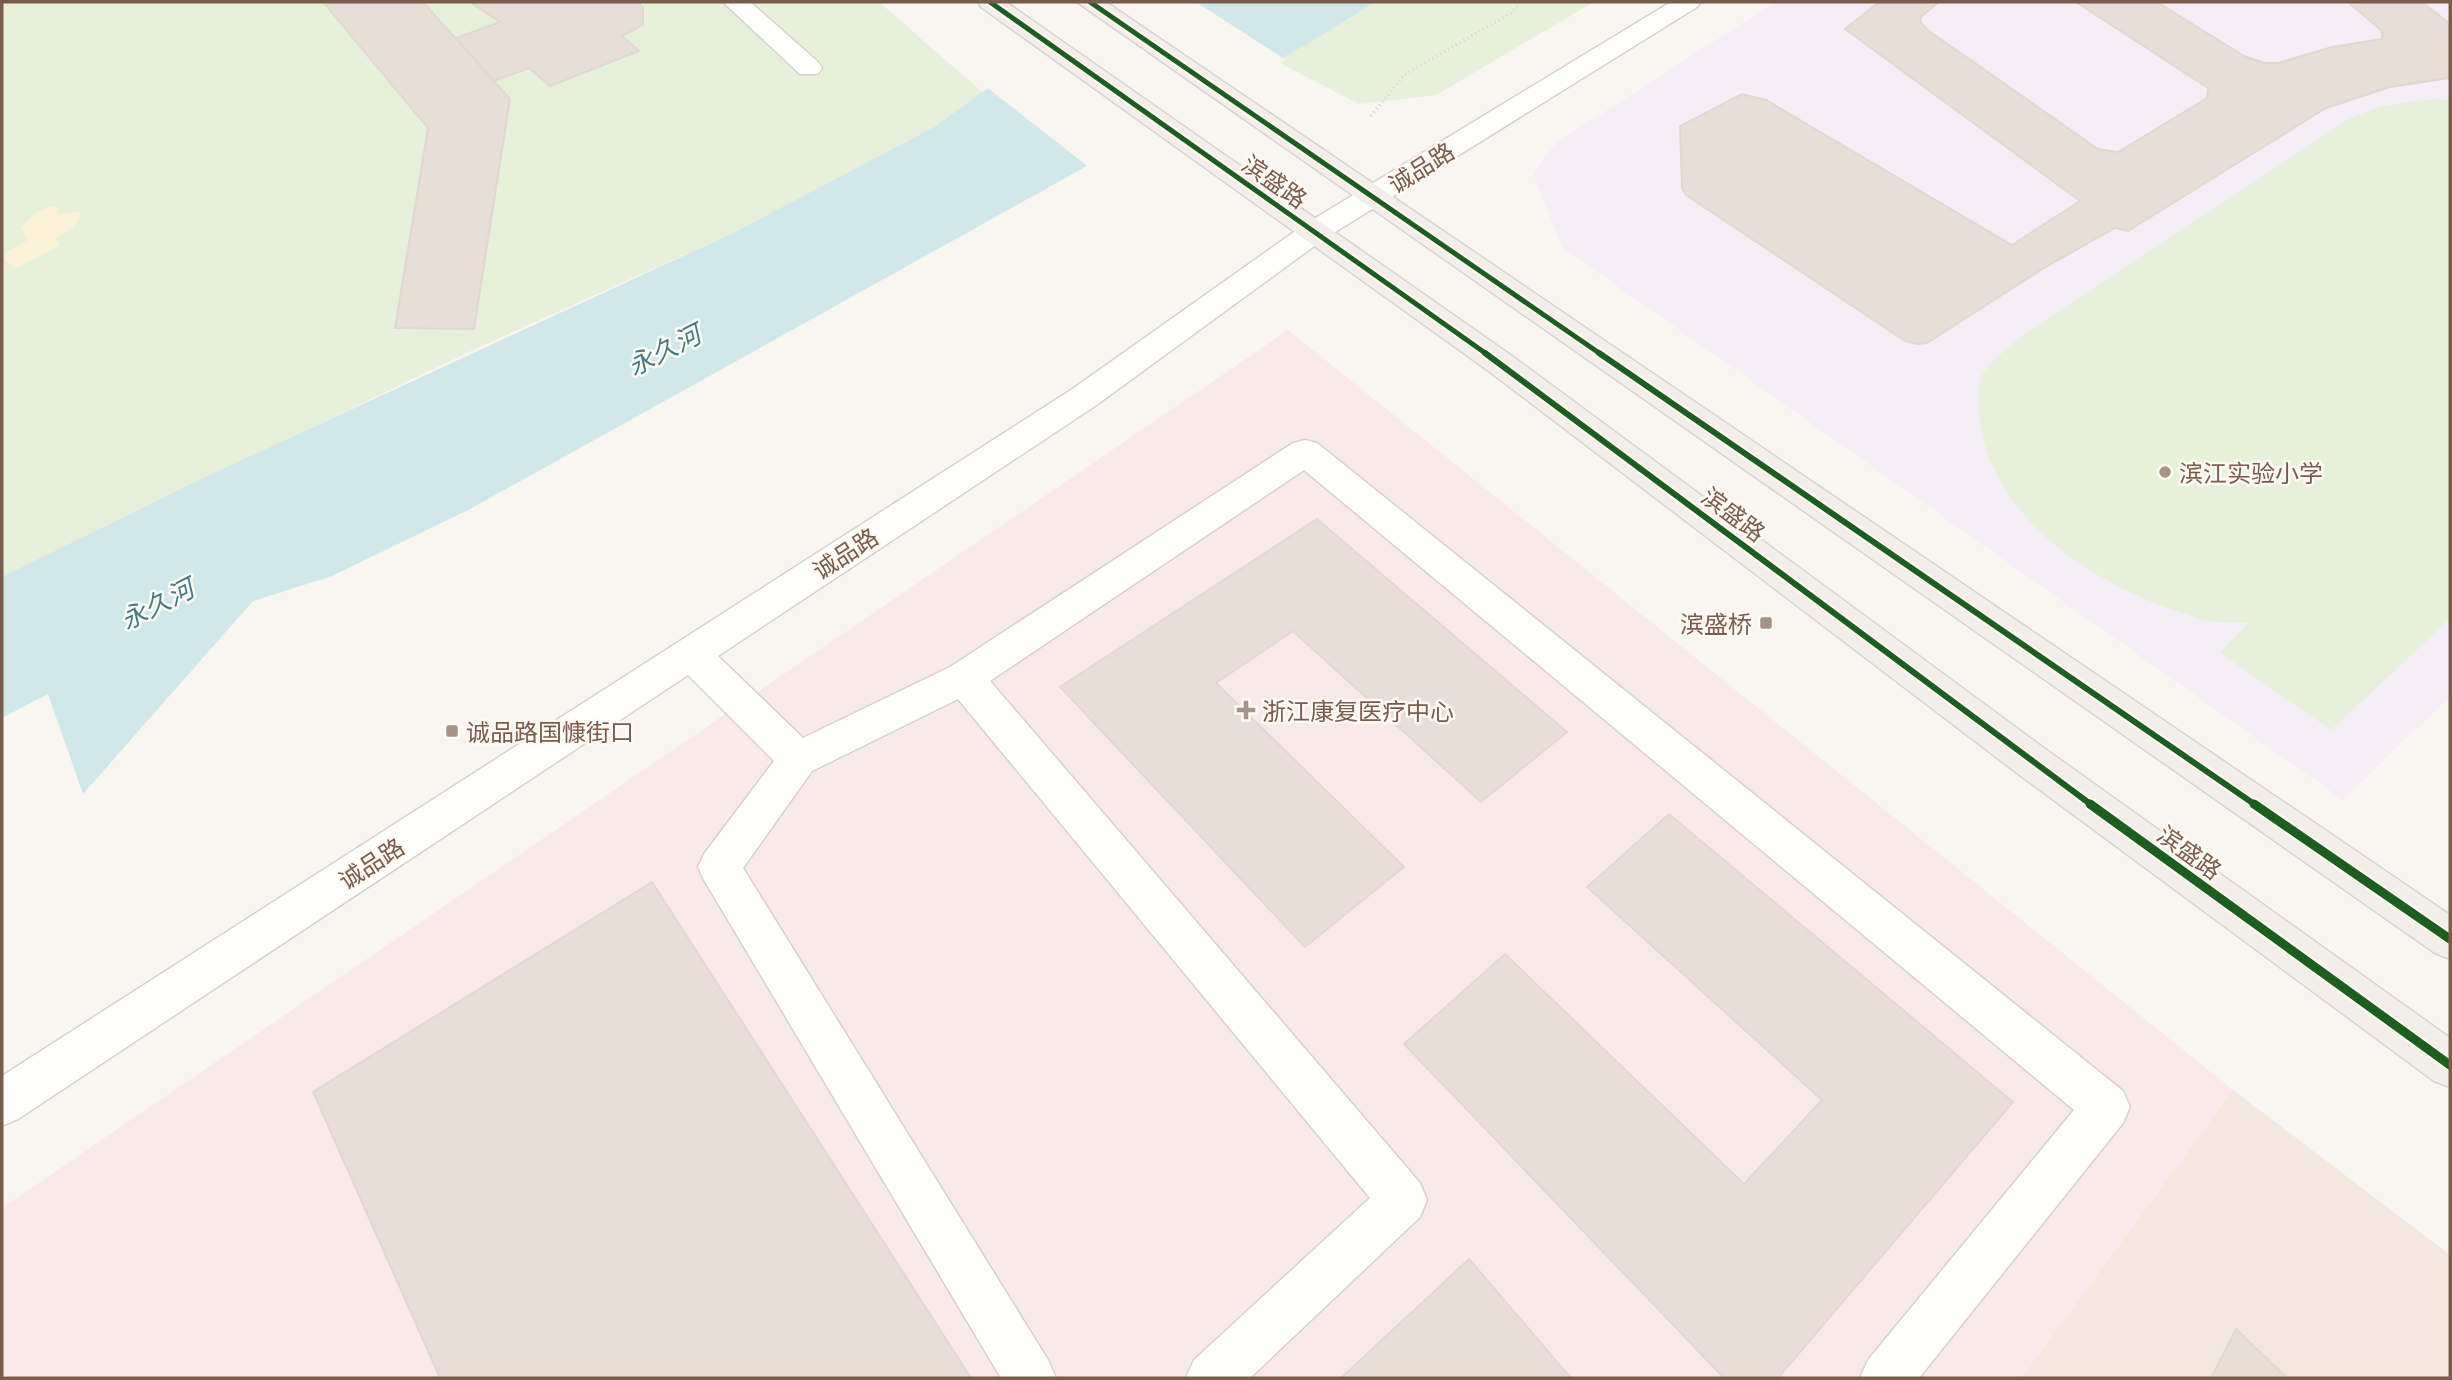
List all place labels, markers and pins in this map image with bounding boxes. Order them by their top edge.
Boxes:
place label: 滨江实验小学 [2179,458,2323,487]
marker: 滨江实验小学 [2157,464,2173,480]
place label: 滨盛桥 [1680,609,1752,638]
marker: 滨盛桥 [1758,615,1774,631]
place label: 浙江康复医疗中心 [1262,696,1454,725]
marker: 浙江康复医疗中心 [1236,700,1256,720]
place label: 诚品路国慷街口 [466,717,634,746]
marker: 诚品路国慷街口 [444,723,460,739]

